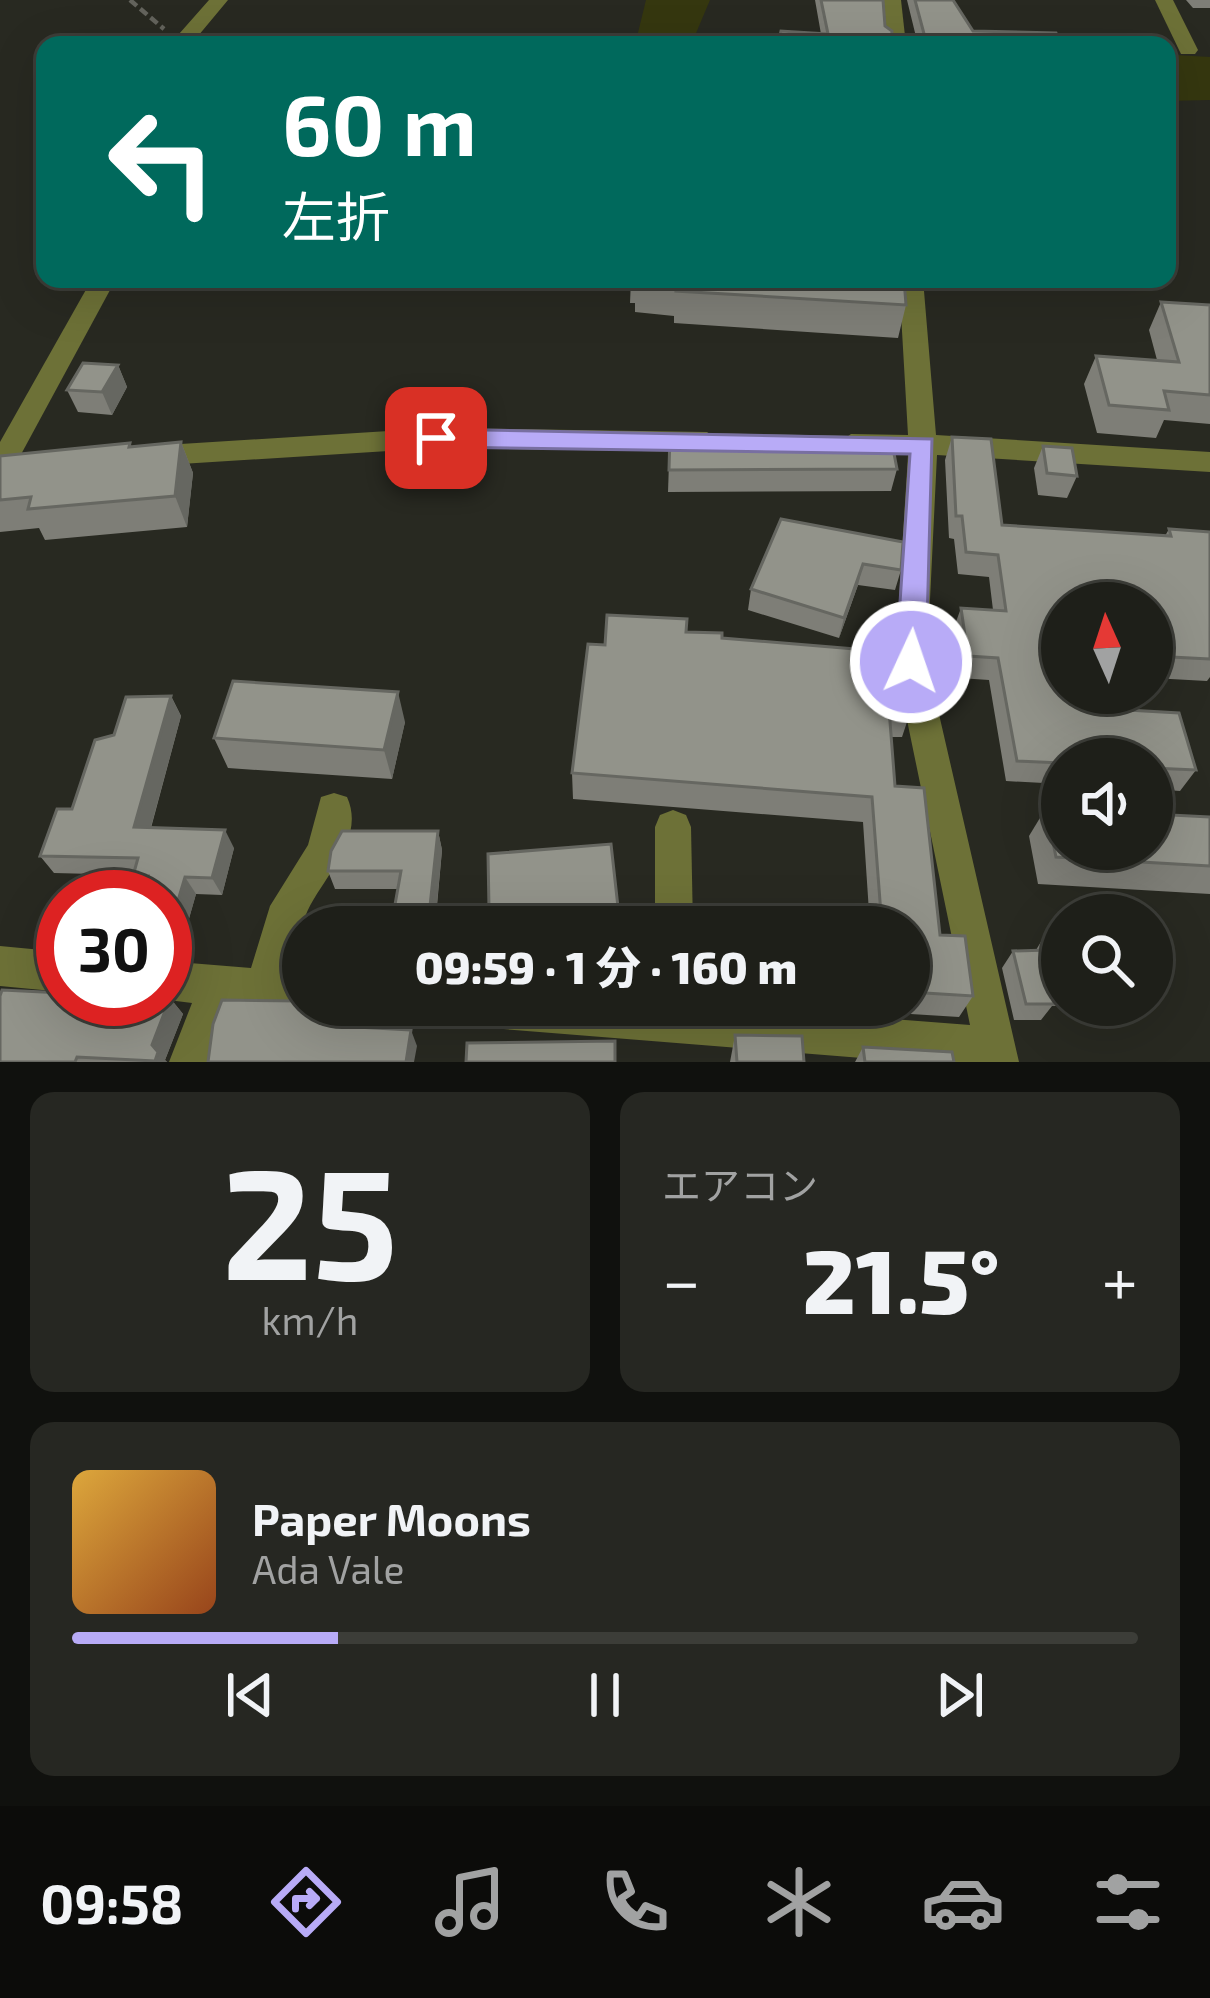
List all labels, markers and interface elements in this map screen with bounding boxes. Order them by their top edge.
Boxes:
text: 60 m [282,72,477,173]
icon: left [84,84,240,240]
text: 左折 [282,183,390,248]
pin [385,387,487,489]
icon: arrive [403,405,469,471]
north arrow [1041,582,1173,714]
map controls [1041,582,1173,1026]
position arrow [848,599,974,725]
button: sound [1041,738,1173,870]
speed limit sign: 30 [36,870,192,1026]
button: search [1041,894,1173,1026]
text: 09:59 · 1 分 · 160 m [415,939,797,993]
text: 25 [222,1124,398,1311]
text: エアコン [662,1161,818,1208]
text: 21.5° [803,1224,1000,1332]
text: − [662,1239,701,1318]
text: + [1102,1239,1138,1318]
text: km/h [262,1296,358,1343]
text: Paper Moons [252,1491,531,1545]
text: Ada Vale [252,1545,404,1592]
icon: previous [217,1662,283,1728]
icon: pause [572,1662,638,1728]
icon: next [927,1662,993,1728]
icon: directions [264,1860,348,1944]
icon: music [428,1860,512,1944]
icon: phone [593,1860,677,1944]
icon: climate [757,1860,841,1944]
icon: car [921,1860,1005,1944]
icon: filters [1086,1860,1170,1944]
text: 09:58 [40,1870,183,1935]

